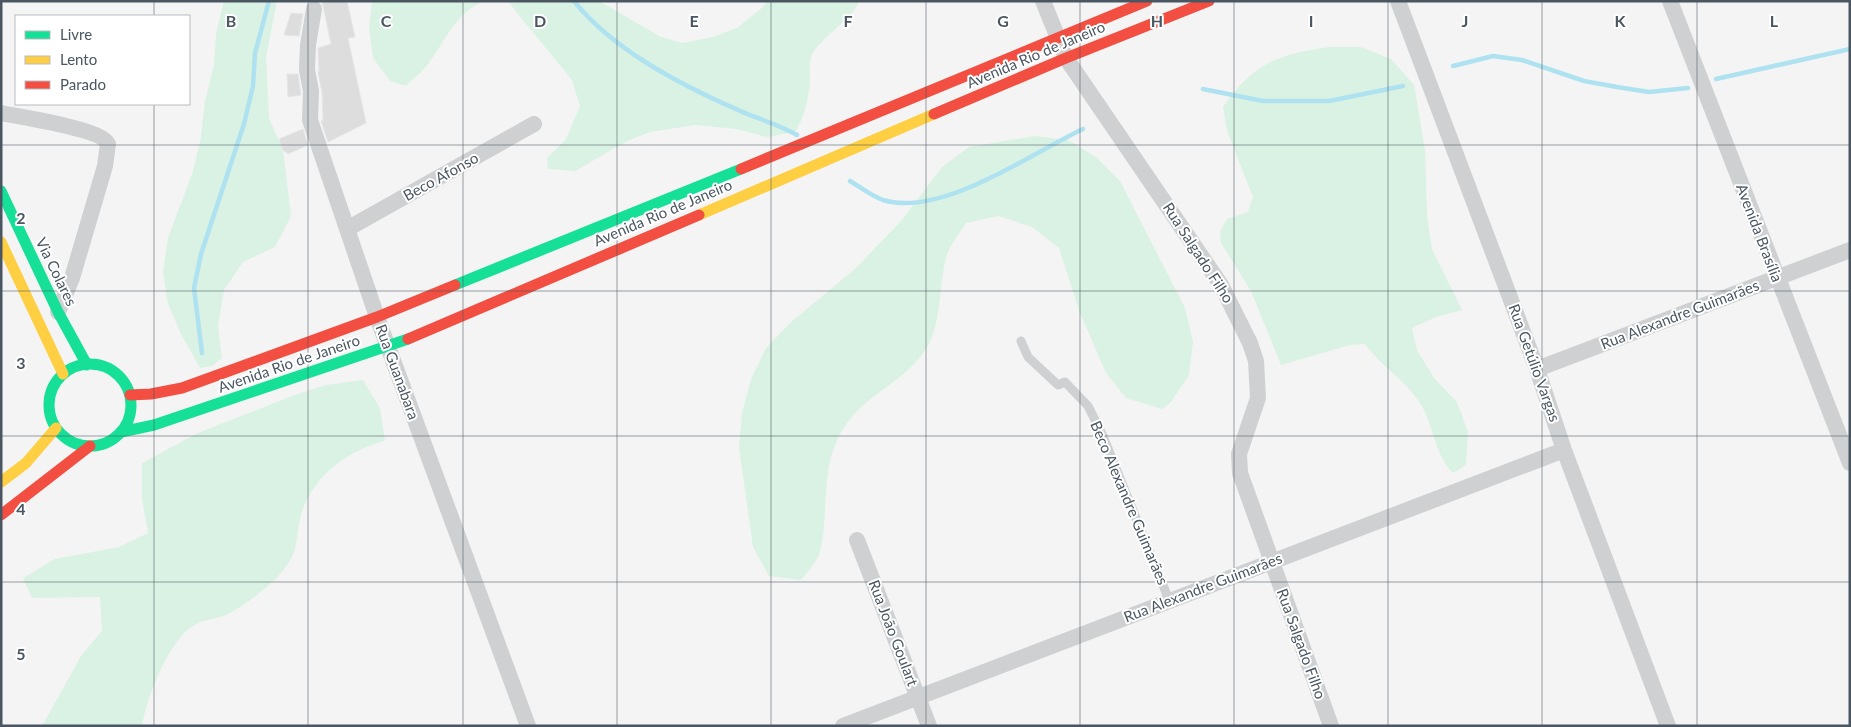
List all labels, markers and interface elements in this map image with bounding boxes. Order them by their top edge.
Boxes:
text: B [226,11,236,30]
text: C [381,11,392,30]
text: D [534,11,546,30]
text: E [689,11,699,30]
text: F [843,11,853,30]
text: G [997,11,1009,30]
text: H [1151,11,1163,30]
text: I [1309,11,1313,30]
text: J [1462,11,1468,30]
text: K [1615,11,1627,30]
text: L [1770,11,1779,30]
legend [15,15,190,105]
street label: Avenida Rio de Janeiro [964,17,1108,91]
text: Livre [60,25,92,43]
text: Lento [60,50,97,68]
text: Parado [60,75,106,93]
street label: Beco Afonso [400,148,481,204]
street label: Avenida Rio de Janeiro [591,175,735,249]
street label: Avenida Brasília [1733,181,1787,284]
street label: Rua Salgado Filho [1160,199,1238,306]
text: 2 [16,208,26,227]
street label: Via Colares [33,234,81,309]
street label: Rua Alexandre Guimarães [1598,276,1761,353]
street label: Rua Getúlio Vargas [1505,301,1565,424]
street label: Rua Guanabara [372,322,423,422]
street label: Avenida Rio de Janeiro [215,330,362,396]
text: 3 [16,353,26,372]
street label: Beco Alexandre Guimarães [1087,418,1173,587]
text: 4 [16,499,26,518]
street label: Rua Alexandre Guimarães [1121,549,1284,626]
street label: Rua João Goulart [865,577,923,689]
street label: Rua Salgado Filho [1274,586,1330,701]
text: 5 [16,644,26,663]

